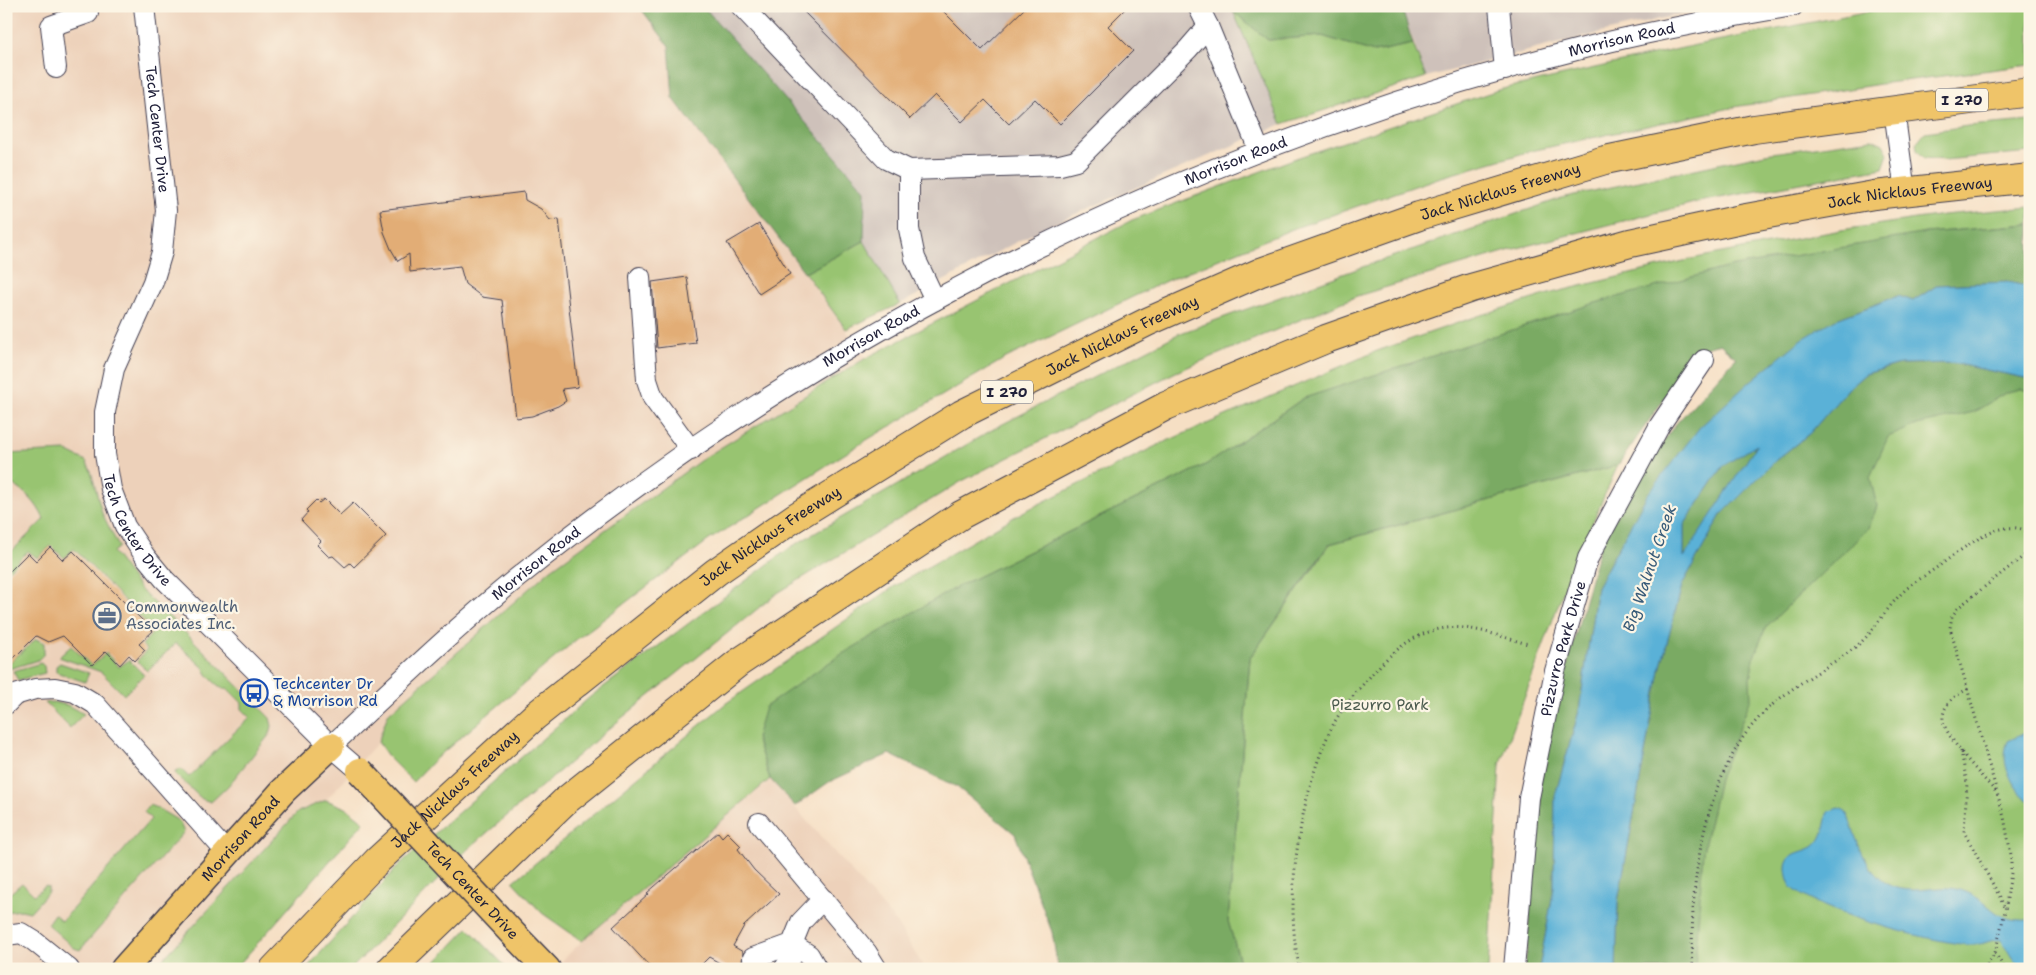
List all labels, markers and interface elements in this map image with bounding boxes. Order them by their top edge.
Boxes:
street label: Morrison Road [1566,18,1677,62]
street label: Tech Center Drive [141,65,174,194]
road number: I 270 [1936,88,1988,112]
street label: Morrison Road [1181,131,1290,190]
street label: Jack Nicklaus Freeway [1418,158,1583,225]
street label: Jack Nicklaus Freeway [1826,172,1993,213]
street label: Jack Nicklaus Freeway [1043,291,1201,380]
street label: Morrison Road [819,300,924,372]
road number: I 270 [981,381,1033,404]
street label: Tech Center Drive [99,472,176,591]
street label: Jack Nicklaus Freeway [696,481,844,591]
water label: Big Walnut Creek [1618,502,1681,635]
street label: Morrison Road [487,521,585,605]
street label: Pizzurro Park Drive [1536,578,1591,718]
place label: Commonwealth Associates Inc. [126,597,238,634]
office icon: Commonwealth Associates Inc. [92,601,122,631]
place label: Techcenter Dr & Morrison Rd [273,674,378,711]
bus stop icon: Techcenter Dr & Morrison Rd [239,678,269,708]
park label: Pizzurro Park [1331,695,1429,715]
street label: Jack Nicklaus Freeway [387,726,523,853]
street label: Morrison Road [197,791,285,886]
street label: Tech Center Drive [421,837,523,944]

